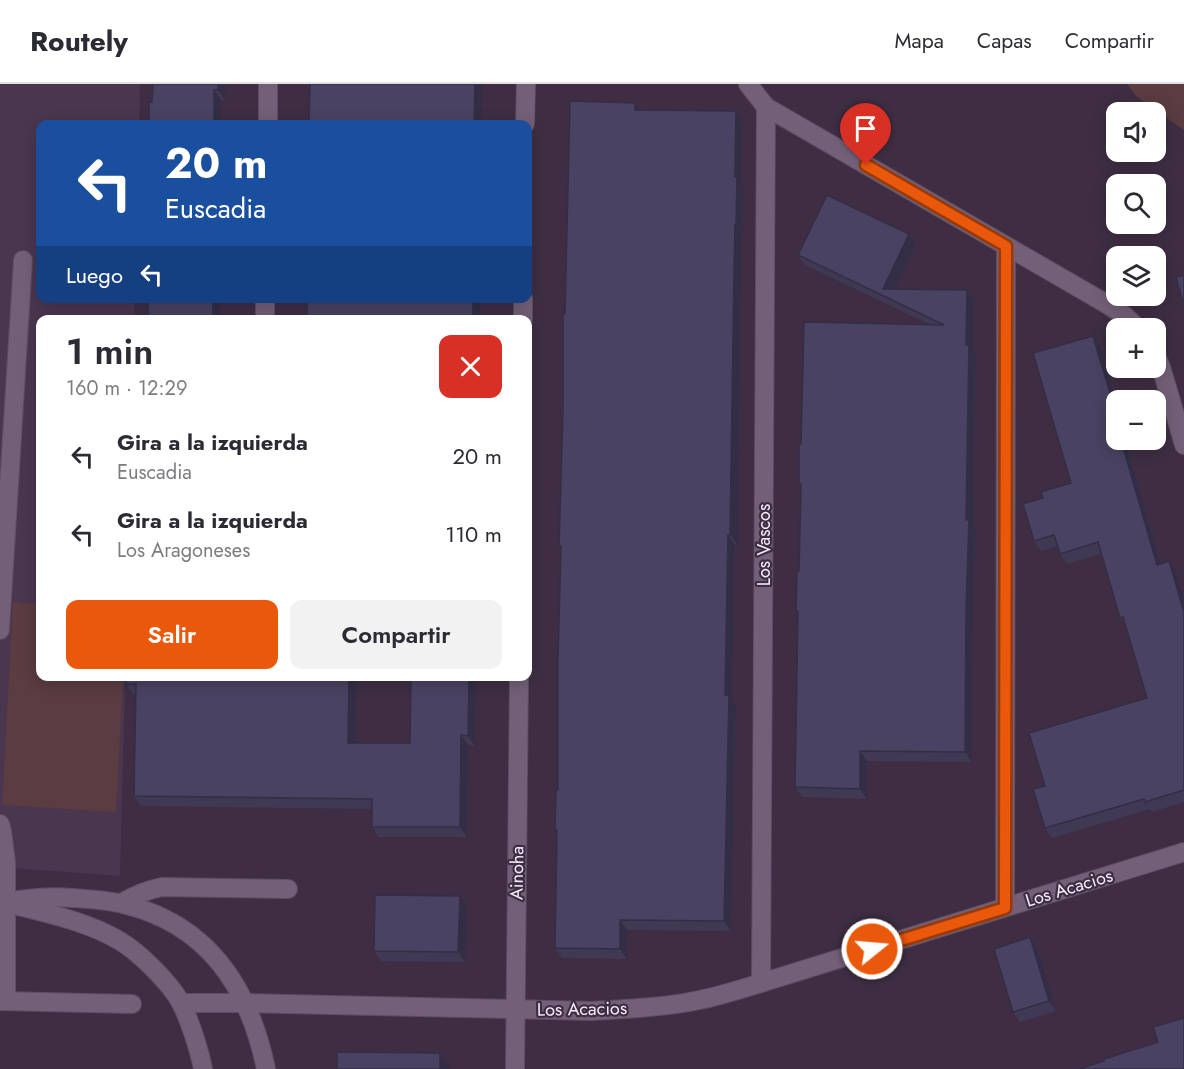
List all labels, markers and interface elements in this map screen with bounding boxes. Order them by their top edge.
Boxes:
text: Routely [30,21,128,62]
text: Mapa [895,26,944,56]
text: Capas [977,26,1032,56]
text: Compartir [1065,26,1154,56]
map controls [1106,102,1166,450]
button: sound [1106,102,1166,162]
pin [840,103,891,165]
icon: arrive [849,112,882,145]
text: 20 m [165,133,267,194]
icon: left [66,144,144,222]
button: search [1106,174,1166,234]
text: Euscadia [165,189,266,228]
button: layers [1106,246,1166,306]
icon: left [135,258,168,291]
text: Luego [66,259,123,291]
button: + [1106,318,1166,378]
text: 1 min [66,325,153,377]
button: close [439,335,502,398]
text: 160 m · 12:29 [66,374,187,403]
button: − [1106,390,1166,450]
text: Gira a la izquierda [117,426,308,458]
icon: left [66,440,99,473]
text: 20 m [453,440,502,472]
text: Euscadia [117,458,192,487]
text: Gira a la izquierda [117,504,308,536]
street label: Los Vascos [751,504,777,586]
icon: left [66,518,99,551]
text: 110 m [445,518,502,550]
text: Los Aragoneses [117,536,250,565]
button: Salir [66,600,278,669]
button: Compartir [290,600,502,669]
street label: Ainoha [504,846,530,900]
street label: Los Acacios [1022,862,1116,914]
position arrow [840,917,904,981]
street label: Los Acacios [537,995,627,1023]

